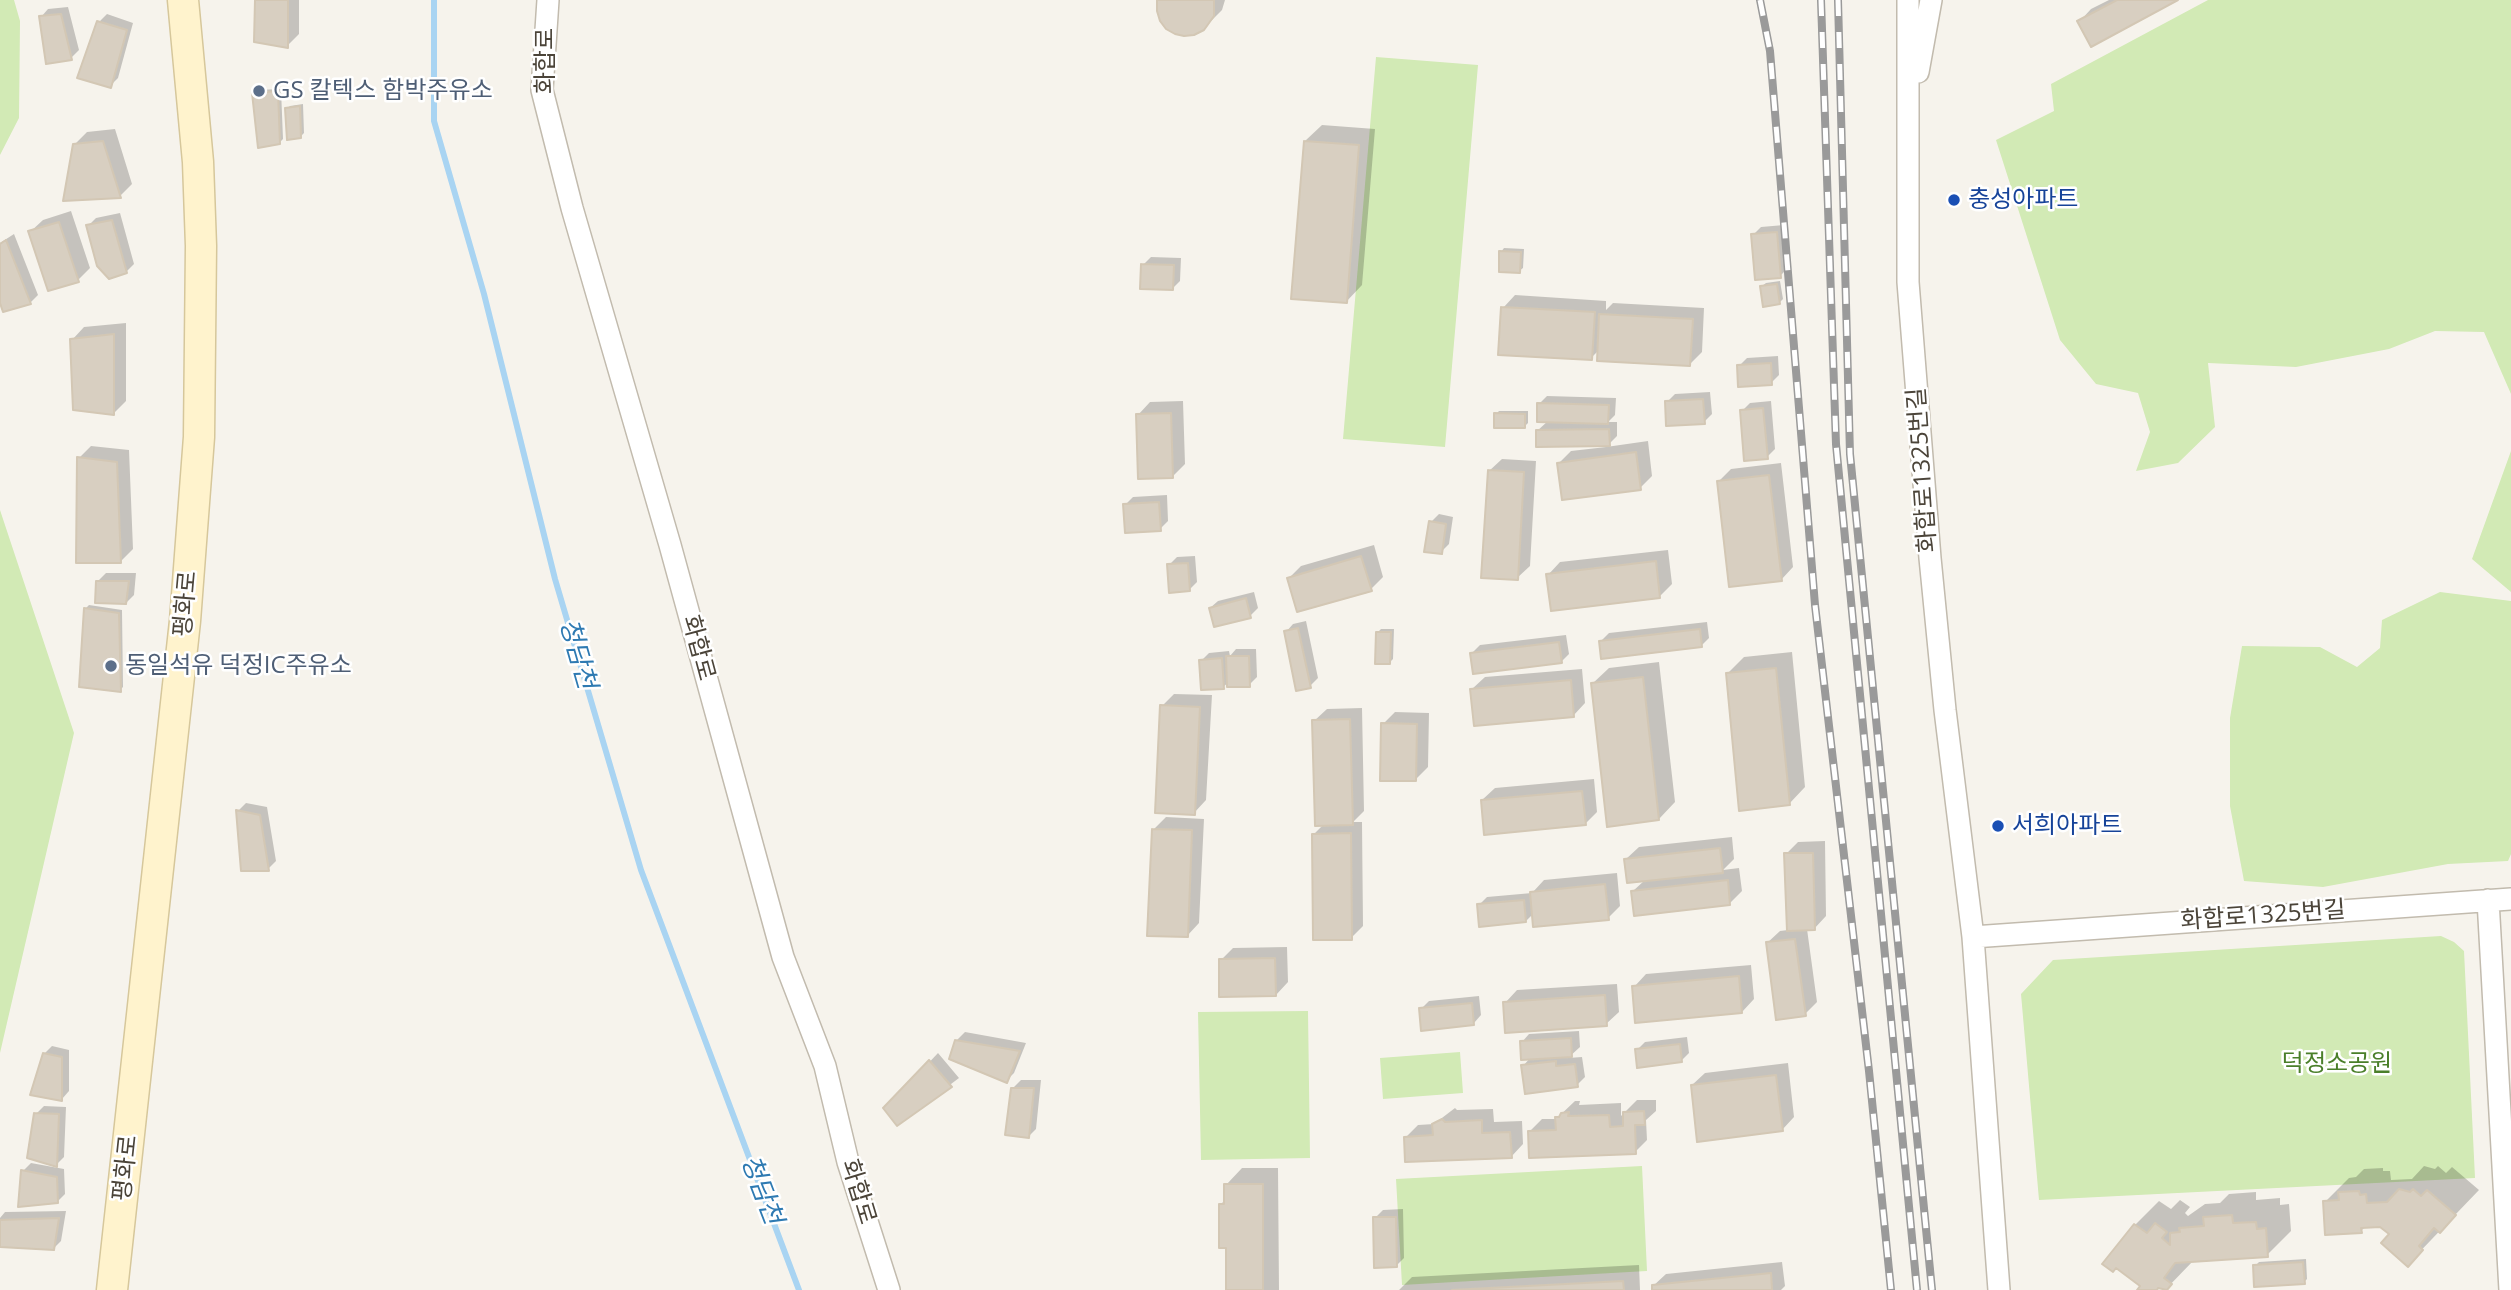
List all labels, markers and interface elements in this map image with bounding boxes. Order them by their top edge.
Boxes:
street label: 화합로 [532,28,560,94]
place label: GS 칼텍스 함박주유소 [273,77,493,105]
marker: GS 칼텍스 함박주유소 [251,83,267,99]
place label: 충성아파트 [1968,186,2078,214]
marker: 충성아파트 [1946,192,1962,208]
street label: 화합로1325번길 [1903,387,1943,553]
street label: 평화로 [169,570,203,638]
street label: 화합로 [676,612,720,684]
water label: 청담천 [552,615,602,693]
place label: 동일석유 덕정IC주유소 [125,652,352,680]
marker: 동일석유 덕정IC주유소 [103,658,119,674]
place label: 서희아파트 [2012,812,2122,840]
marker: 서희아파트 [1990,818,2006,834]
street label: 화합로1325번길 [2180,896,2346,936]
park label: 덕정소공원 [2282,1050,2392,1078]
street label: 평화로 [108,1134,144,1202]
water label: 청담천 [734,1151,788,1229]
street label: 화합로 [835,1156,881,1228]

